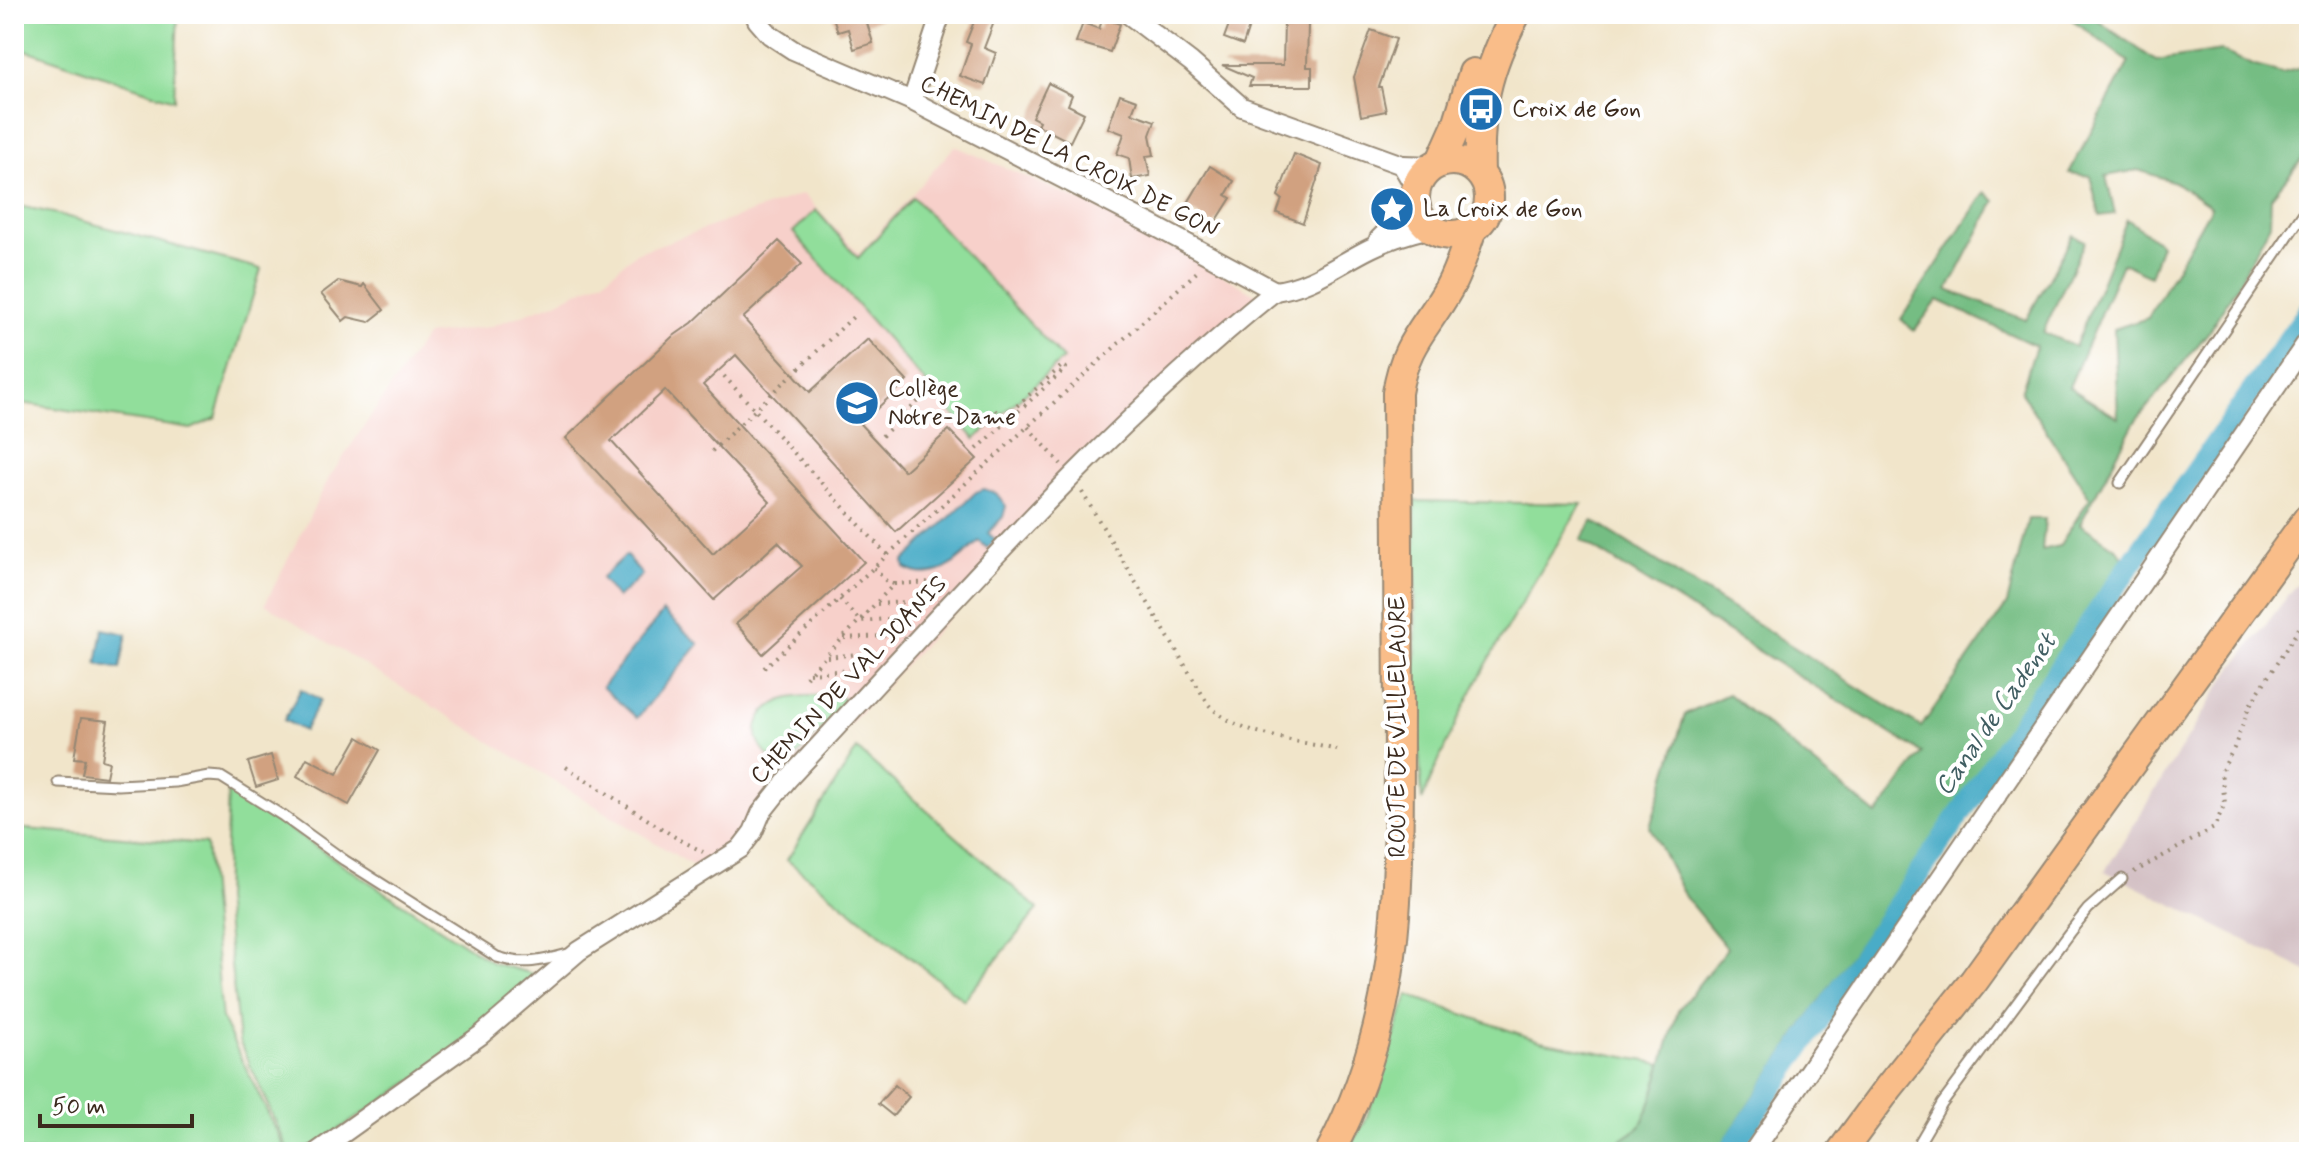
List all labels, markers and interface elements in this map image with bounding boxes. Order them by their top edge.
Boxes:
street label: CHEMIN DE LA CROIX DE GON [915,68,1224,246]
bus stop icon: Croix de Gon [1457,85,1505,133]
place label: Croix de Gon [1512,94,1641,125]
place icon: La Croix de Gon [1368,185,1416,233]
place label: La Croix de Gon [1423,194,1583,225]
place label: Collège Notre-Dame [888,374,1016,433]
school or university icon: Collège Notre-Dame [833,379,881,427]
street label: CHEMIN DE VAL JOANIS [744,569,954,791]
street label: ROUTE DE VILLELAURE [1383,596,1414,858]
water label: Canal de Cadenet [1928,625,2066,803]
scale bar [40,1078,192,1128]
text: 50 m [52,1092,106,1123]

